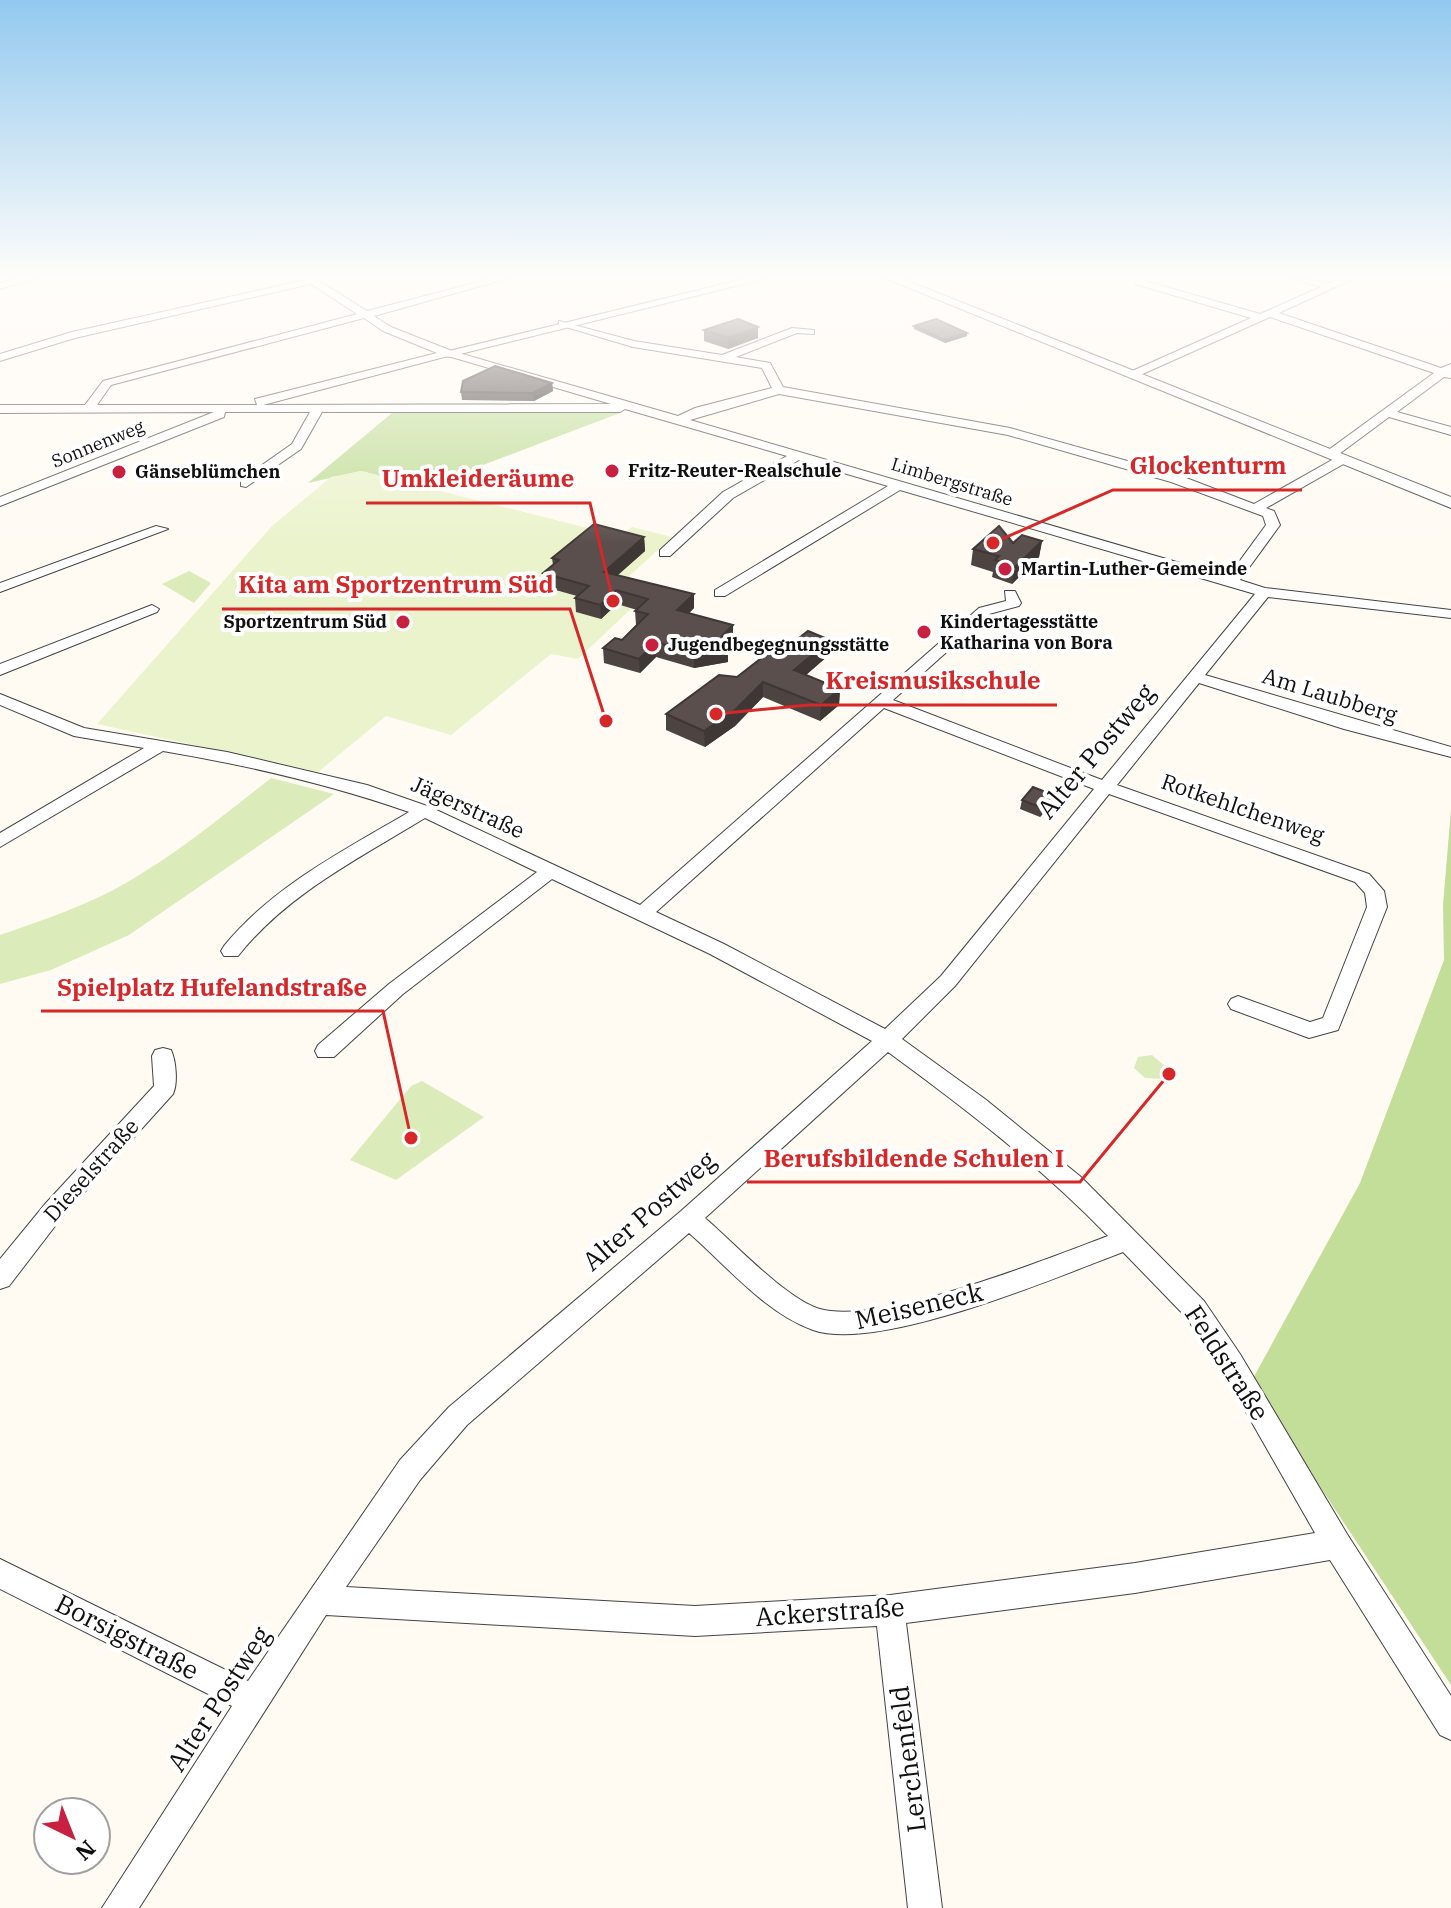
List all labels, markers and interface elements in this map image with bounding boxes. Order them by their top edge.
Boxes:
street label: Sonnenweg [48,414,148,473]
callout: Glockenturm [1113,442,1302,490]
text: Glockenturm [1129,449,1287,481]
street label: Limbergstraße [889,452,1016,511]
callout: Umkleideräume [366,455,590,503]
place label: Fritz-Reuter-Realschule [628,459,841,482]
place label: Gänseblümchen [135,460,280,483]
text: Umkleideräume [382,462,574,494]
marker: Fritz-Reuter-Realschule [603,462,621,480]
marker: Gänseblümchen [110,463,128,481]
place label: Martin-Luther-Gemeinde [1021,557,1247,580]
marker: Martin-Luther-Gemeinde [996,560,1014,578]
callout: Kita am Sportzentrum Süd [222,561,570,609]
text: Kita am Sportzentrum Süd [238,568,554,600]
place label: Sportzentrum Süd [223,610,387,633]
place label: Kindertagesstätte Katharina von Bora [940,610,1113,654]
marker: Sportzentrum Süd [394,613,412,631]
marker: Kindertagesstätte Katharina von Bora [915,623,933,641]
place label: Jugendbegegnungsstätte [668,633,889,656]
marker: Jugendbegegnungsstätte [643,636,661,654]
callout: Kreismusikschule [809,657,1057,705]
street label: Am Laubberg [1259,660,1401,729]
text: Kreismusikschule [825,664,1041,696]
street label: Alter Postweg [1029,676,1162,825]
street label: Rotkehlchenweg [1158,766,1329,849]
street label: Jägerstraße [407,769,529,844]
callout: Spielplatz Hufelandstraße [41,963,383,1011]
text: Spielplatz Hufelandstraße [57,971,367,1003]
street label: Dieselstraße [37,1112,145,1227]
callout: Berufsbildende Schulen I [747,1134,1080,1182]
text: Berufsbildende Schulen I [764,1142,1064,1174]
street label: Alter Postweg [574,1143,722,1278]
street label: Meiseneck [851,1274,986,1336]
street label: Feldstraße [1178,1298,1278,1427]
street label: Borsigstraße [50,1585,205,1687]
street label: Ackerstraße [754,1589,906,1633]
street label: Alter Postweg [159,1619,278,1777]
street label: Lerchenfeld [881,1684,933,1834]
north arrow [32,1796,112,1876]
text: N [70,1834,102,1868]

